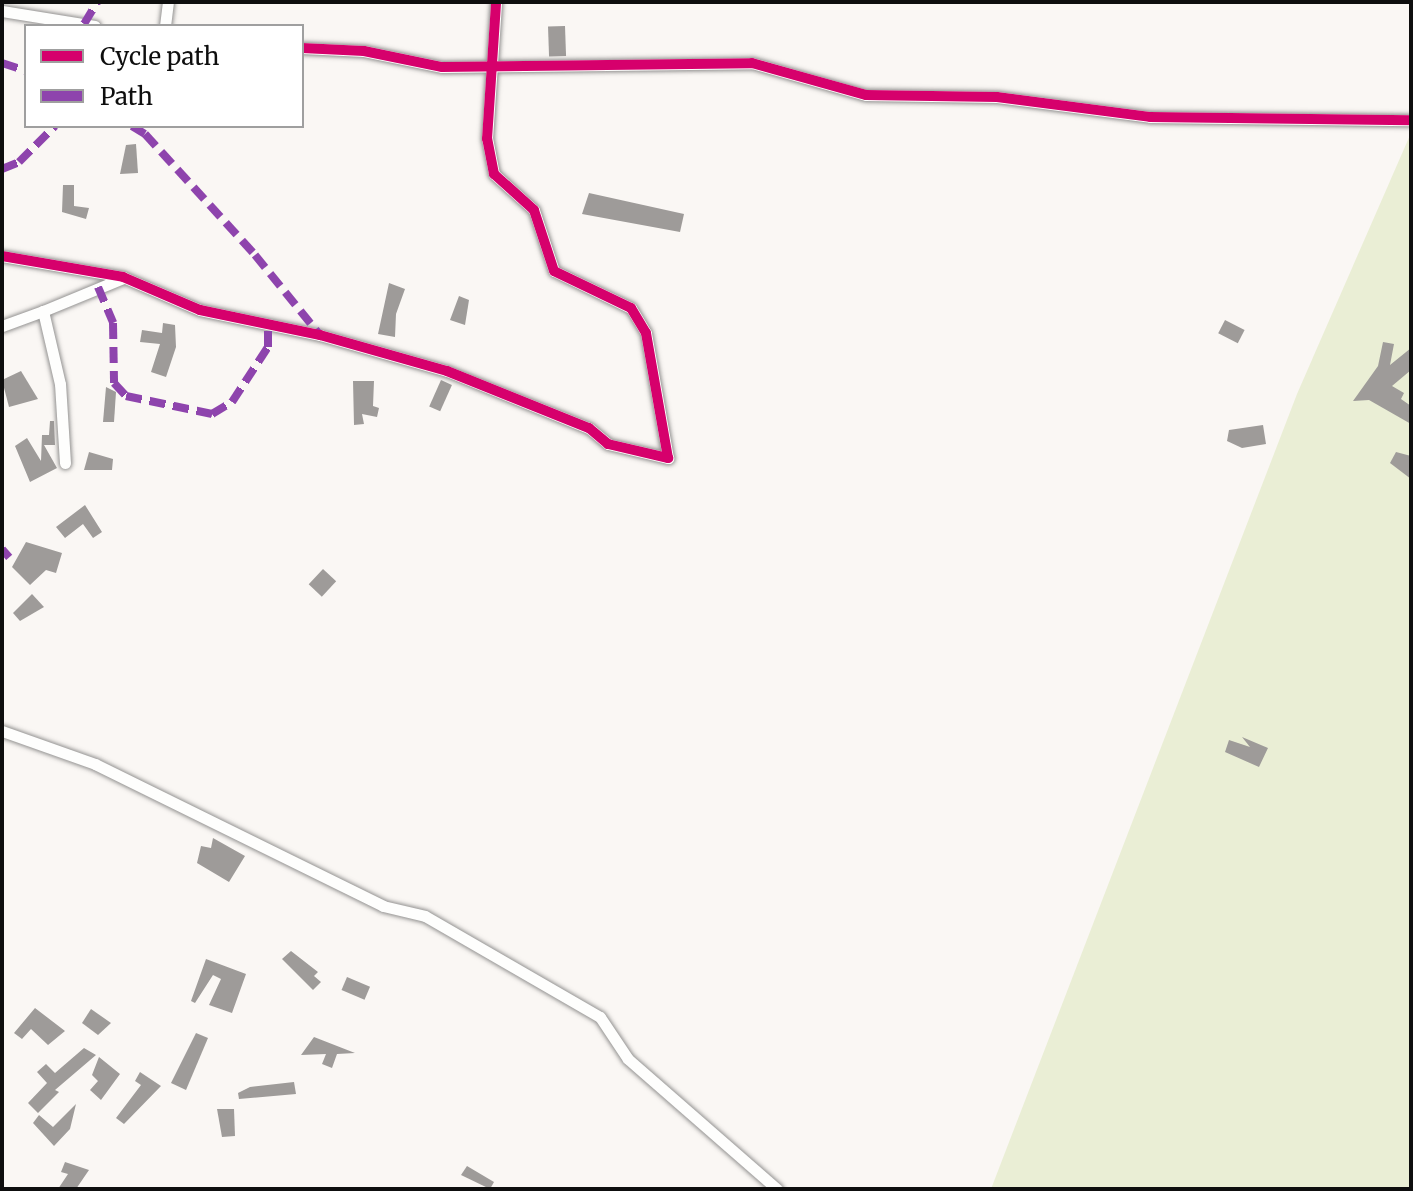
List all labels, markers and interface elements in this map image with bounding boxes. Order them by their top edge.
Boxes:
legend [24,24,304,128]
text: Cycle path [100,41,219,72]
text: Path [100,81,153,112]

